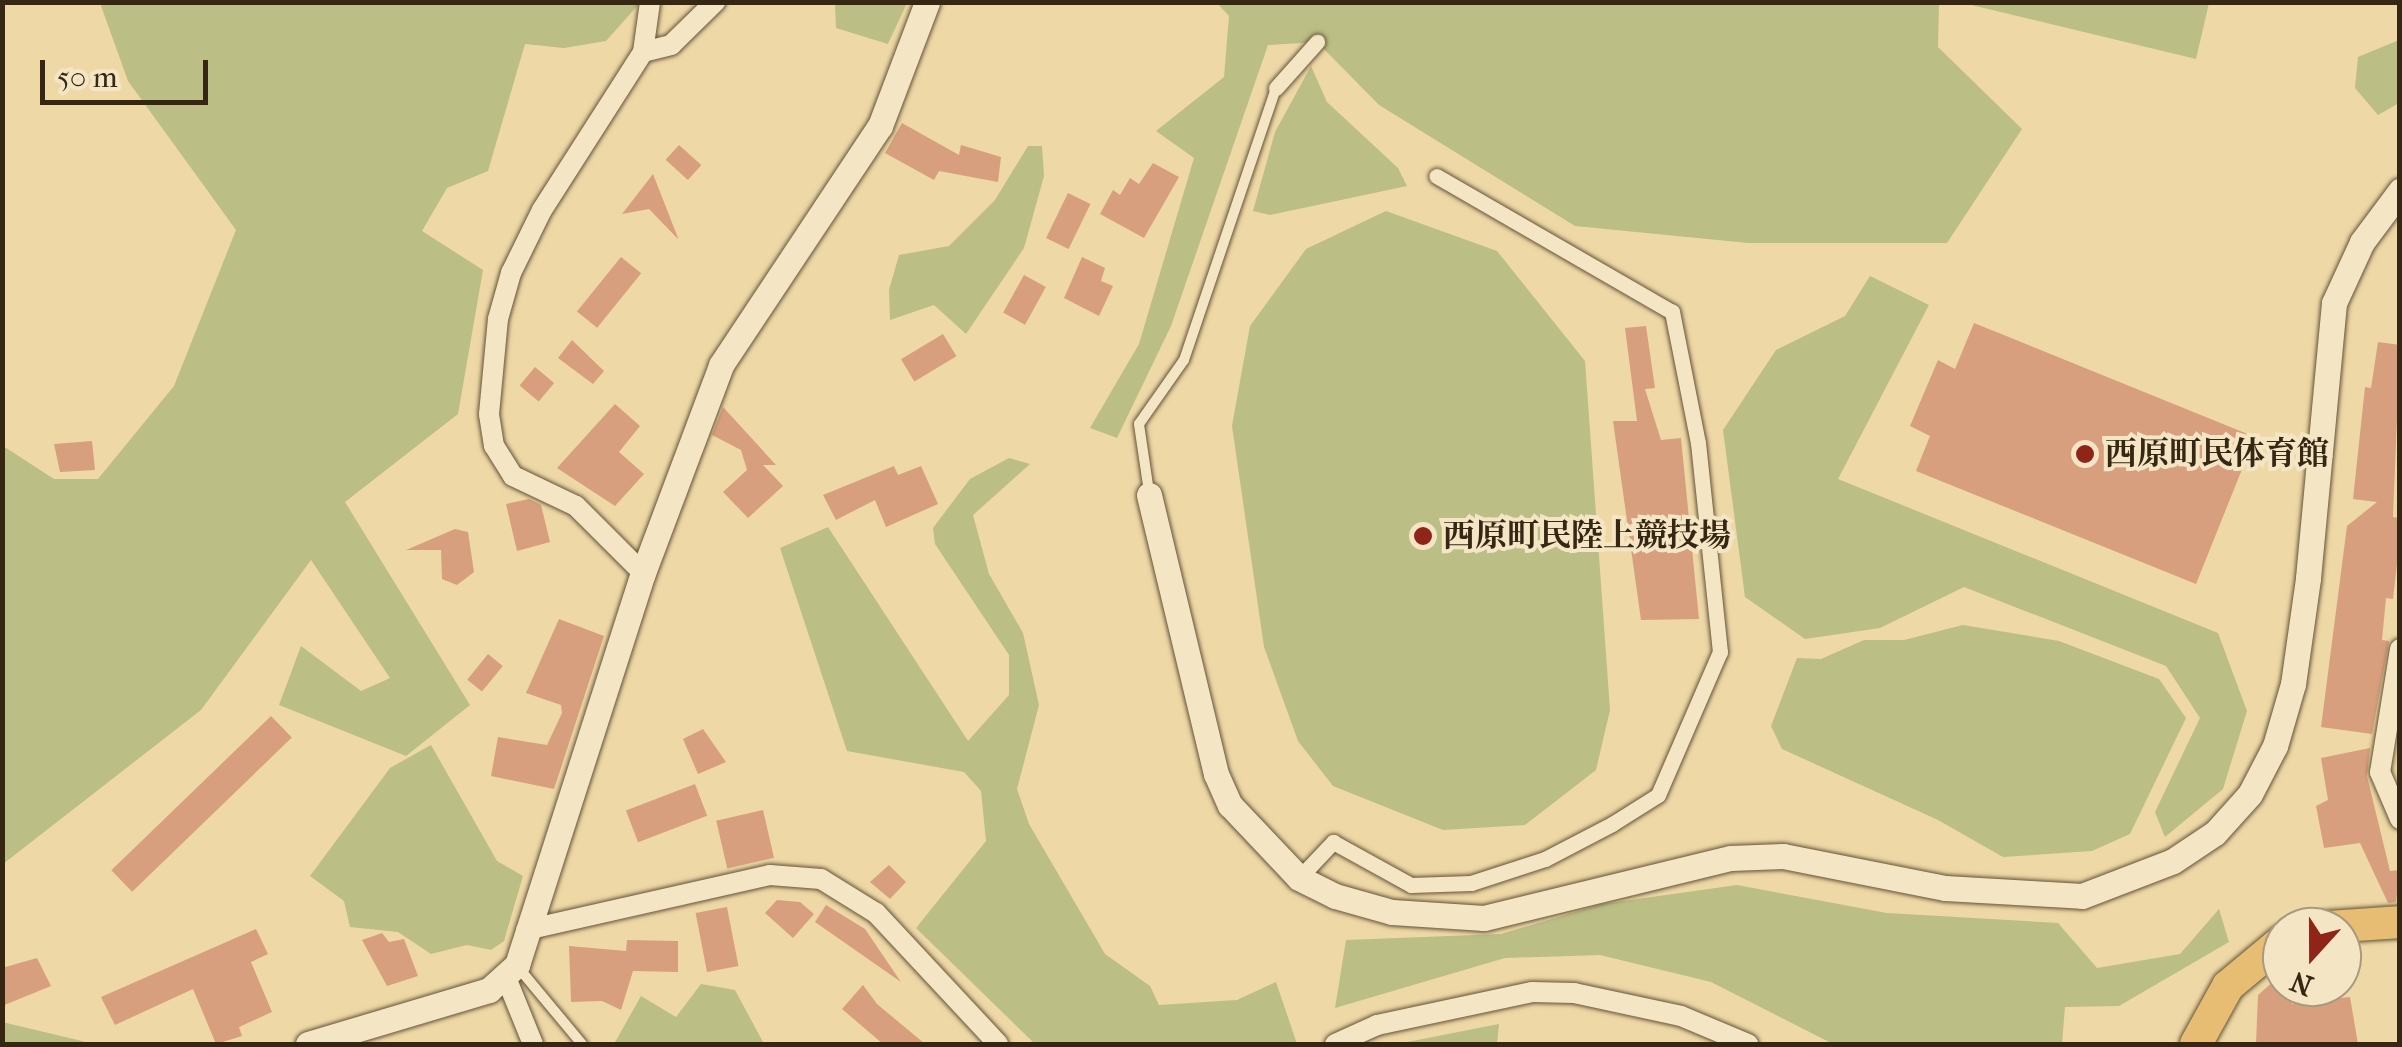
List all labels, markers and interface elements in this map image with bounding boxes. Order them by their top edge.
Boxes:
scale bar [45,40,212,102]
text: 50 m [57,60,118,95]
place label: 西原町民体育館 [2105,435,2329,473]
marker: 西原町民体育館 [2074,443,2096,465]
place label: 西原町民陸上競技場 [1443,517,1731,555]
marker: 西原町民陸上競技場 [1412,525,1434,547]
north arrow [2262,907,2362,1007]
text: N [2286,964,2318,1003]

